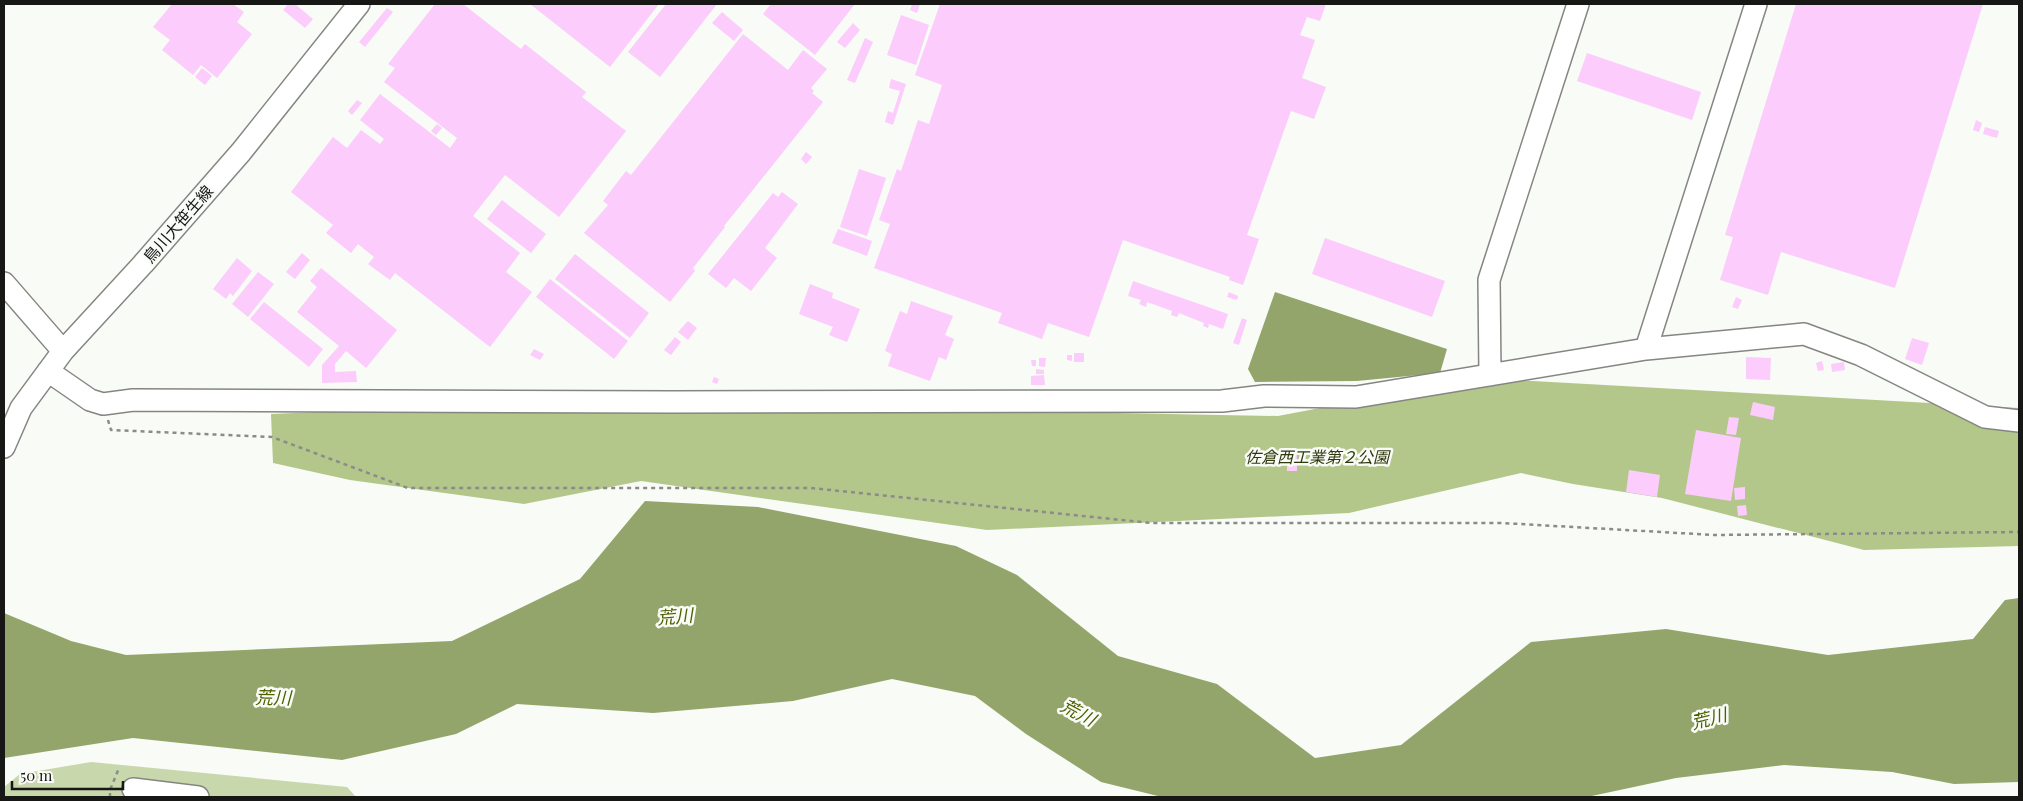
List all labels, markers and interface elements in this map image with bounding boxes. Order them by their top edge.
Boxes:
street label: 鳥川大笹生線 [138,181,217,267]
park label: 佐倉西工業第２公園 [1245,446,1391,467]
water label: 荒川 [656,602,696,630]
water label: 荒川 [255,685,293,709]
water label: 荒川 [1057,693,1102,732]
water label: 荒川 [1688,702,1731,734]
scale bar [12,758,124,790]
text: 50 m [20,765,53,785]

